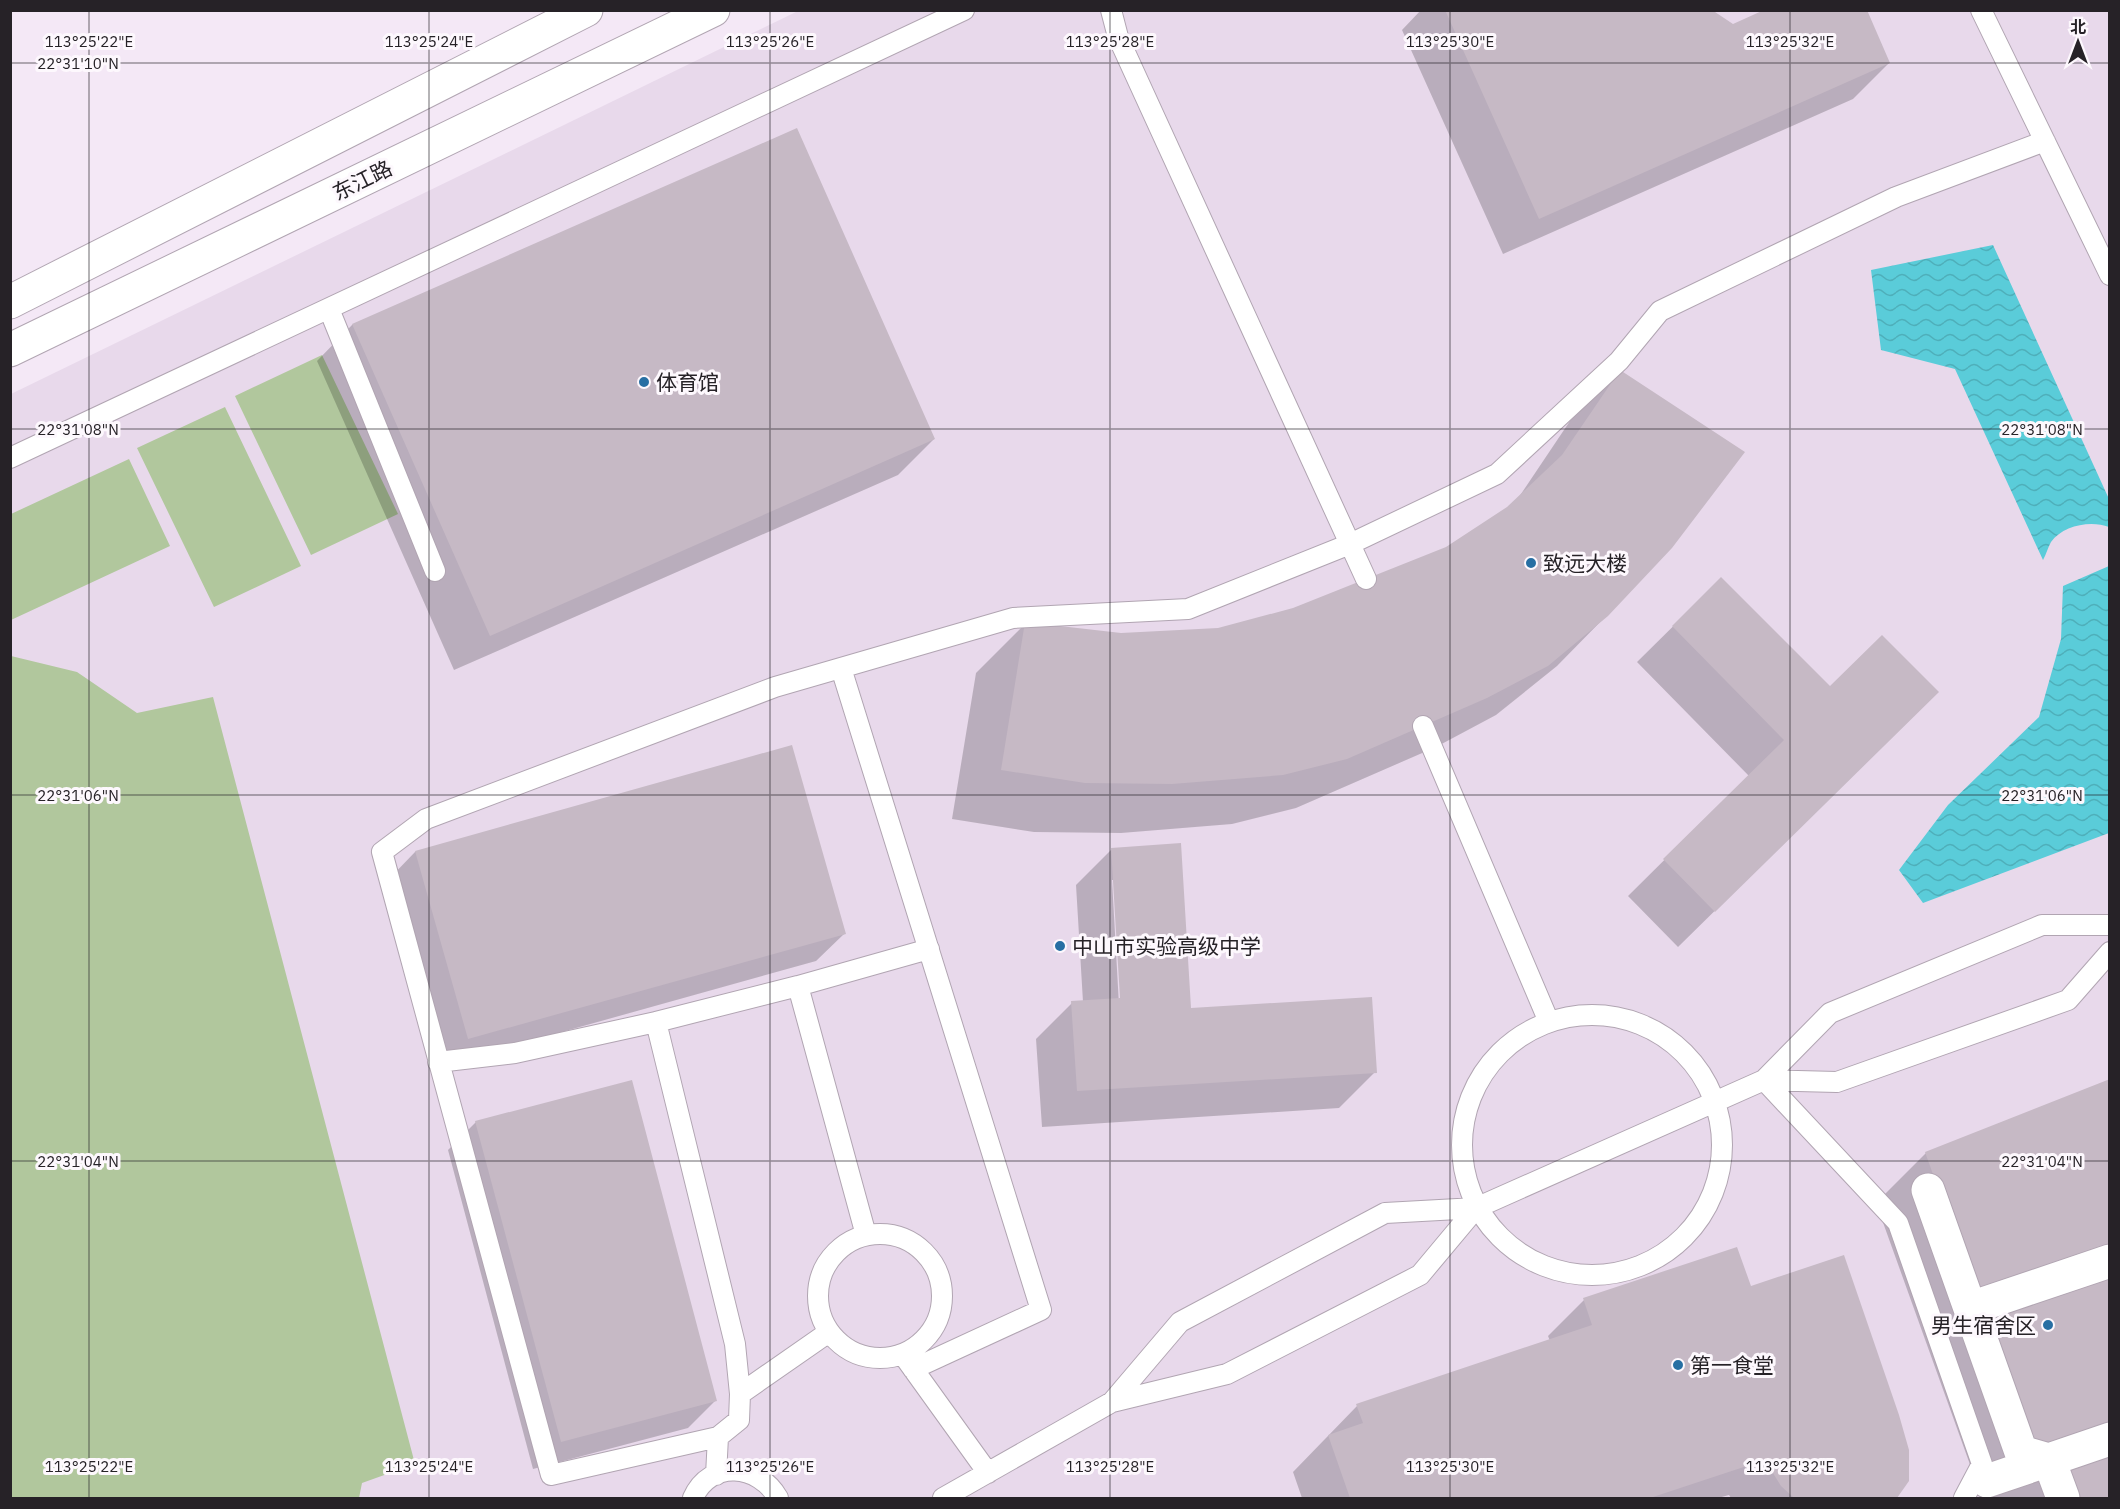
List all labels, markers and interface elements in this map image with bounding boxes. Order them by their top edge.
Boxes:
north arrow [2048,12,2108,72]
text: 北 [2070,17,2086,37]
text: 113°25'22"E [45,32,133,51]
text: 113°25'24"E [385,32,473,51]
text: 113°25'26"E [726,32,814,51]
text: 113°25'28"E [1066,32,1154,51]
text: 113°25'30"E [1406,32,1494,51]
text: 113°25'32"E [1746,32,1834,51]
text: 22°31'10"N [37,54,119,73]
street label: 东江路 [328,154,396,206]
place label: 体育馆 [656,368,719,396]
marker: 体育馆 [637,375,651,389]
text: 22°31'08"N [37,420,119,439]
text: 22°31'08"N [2001,420,2083,439]
place label: 致远大楼 [1543,549,1627,577]
marker: 致远大楼 [1524,556,1538,570]
text: 22°31'06"N [37,786,119,805]
text: 22°31'06"N [2001,786,2083,805]
place label: 中山市实验高级中学 [1072,932,1261,960]
marker: 中山市实验高级中学 [1053,939,1067,953]
text: 22°31'04"N [37,1152,119,1171]
text: 22°31'04"N [2001,1152,2083,1171]
place label: 男生宿舍区 [1931,1311,2036,1339]
marker: 男生宿舍区 [2041,1318,2055,1332]
place label: 第一食堂 [1690,1351,1774,1379]
marker: 第一食堂 [1671,1358,1685,1372]
text: 113°25'22"E [45,1457,133,1476]
text: 113°25'24"E [385,1457,473,1476]
text: 113°25'26"E [726,1457,814,1476]
text: 113°25'28"E [1066,1457,1154,1476]
text: 113°25'30"E [1406,1457,1494,1476]
text: 113°25'32"E [1746,1457,1834,1476]

